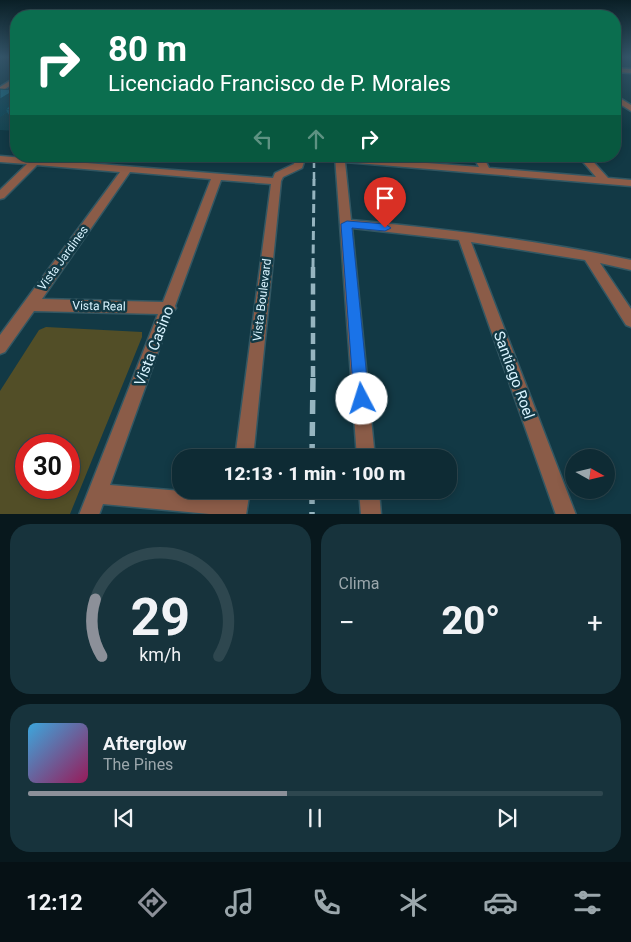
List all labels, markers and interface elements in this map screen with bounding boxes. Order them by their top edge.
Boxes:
text: 80 m [108,29,187,70]
icon: right [25,30,90,95]
text: Licenciado Francisco de P. Morales [108,71,451,96]
icon: left [249,125,277,153]
icon: ahead [302,125,330,153]
icon: right [355,125,383,153]
pin [364,177,406,228]
icon: arrive [371,184,399,212]
street label: Vista Jardines [35,223,91,293]
street label: Vista Boulevard [250,258,274,342]
street label: Vista Real [72,299,126,313]
street label: Vista Casino [131,304,177,388]
street label: Santiago Roel [490,329,538,421]
position arrow [335,372,387,424]
speed limit sign: 30 [15,434,80,499]
north arrow [565,449,615,499]
map controls [565,449,615,499]
text: 12:13 · 1 min · 100 m [223,462,406,485]
text: Clima [339,574,379,593]
text: 29 [130,587,190,648]
text: 20° [441,599,500,643]
text: − [339,606,355,639]
text: + [587,606,603,639]
text: km/h [139,644,181,665]
text: Afterglow [103,732,187,755]
text: The Pines [103,755,173,774]
icon: previous [110,804,138,832]
icon: pause [301,804,329,832]
icon: next [493,804,521,832]
icon: directions [135,885,170,920]
icon: music [222,885,257,920]
icon: phone [309,885,344,920]
icon: climate [396,885,431,920]
icon: car [483,885,518,920]
icon: filters [570,885,605,920]
text: 12:12 [26,890,83,915]

